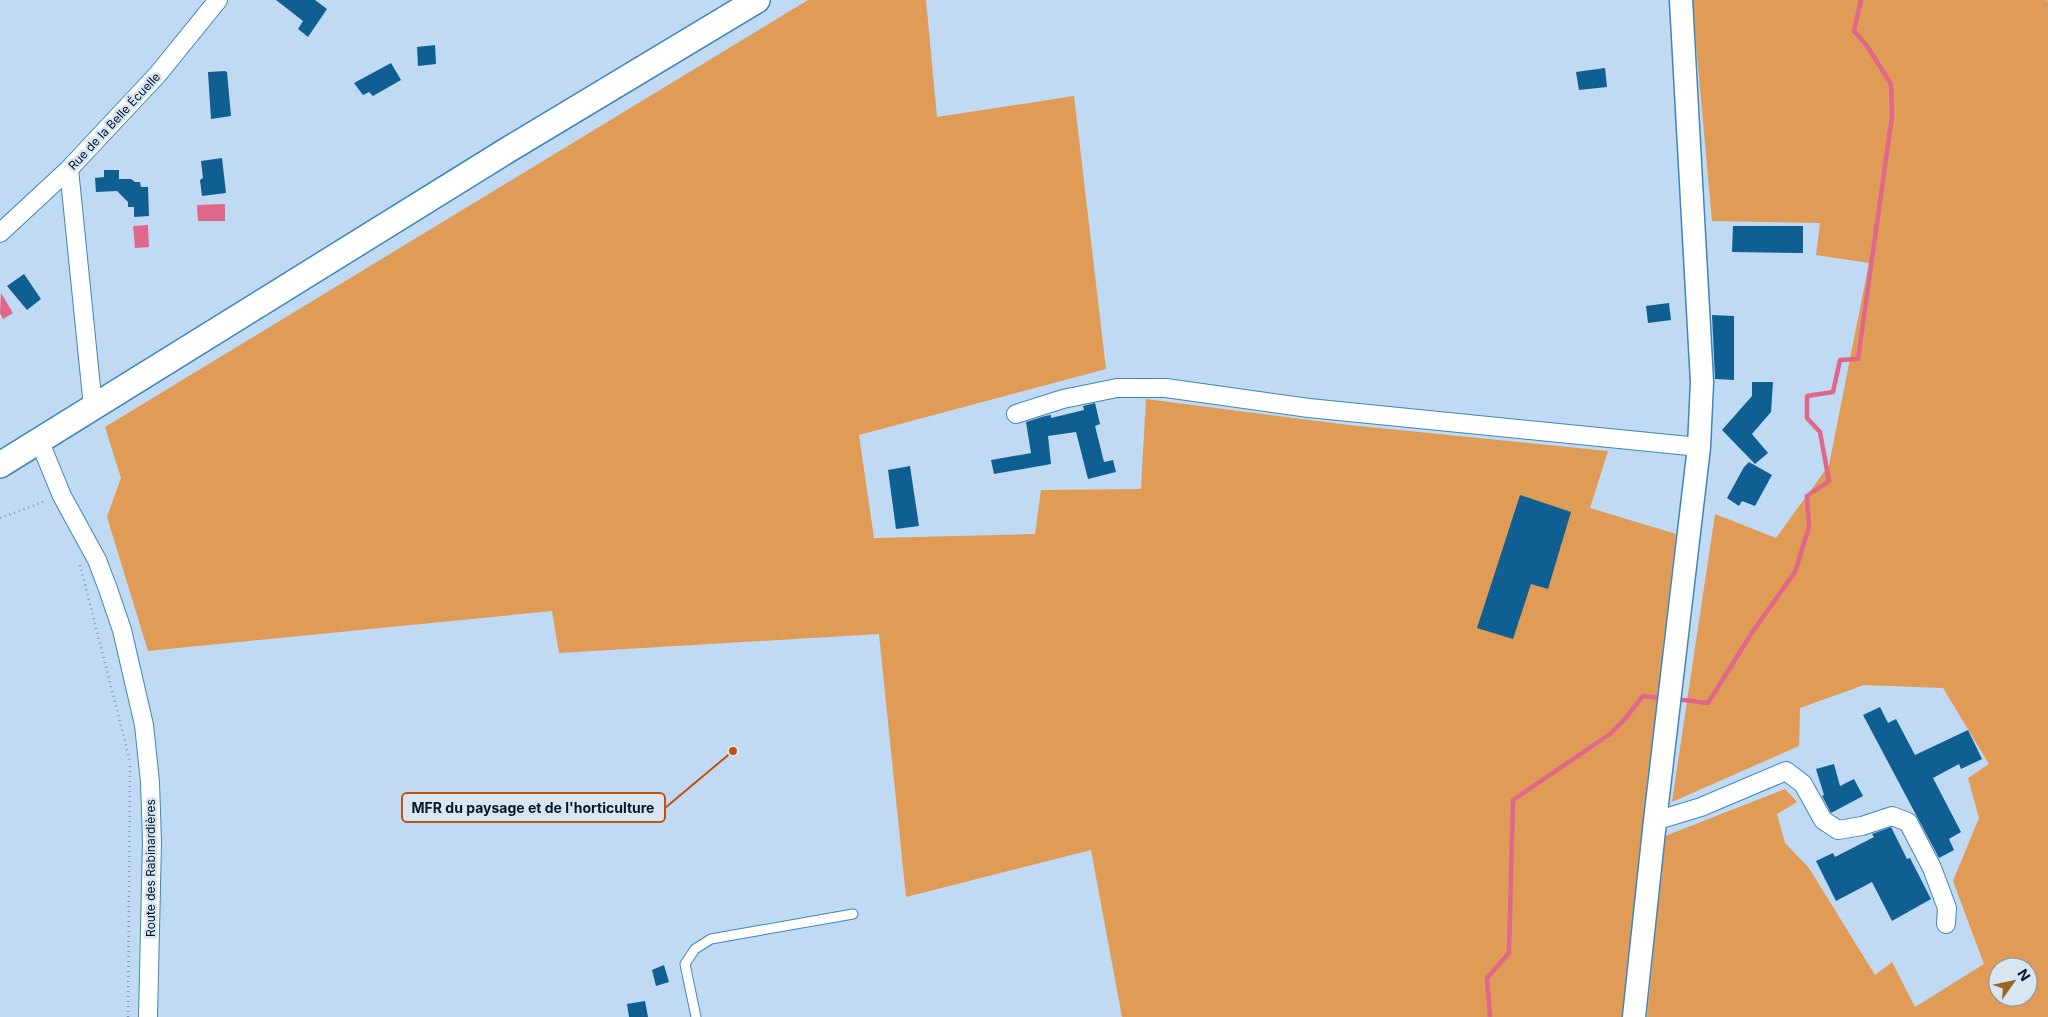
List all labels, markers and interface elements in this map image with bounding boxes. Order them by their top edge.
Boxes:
street label: Rue de la Belle Écuelle [65,69,163,173]
callout: MFR du paysage et de l'horticulture [402,793,665,822]
street label: Route des Rabinardières [143,799,158,937]
text: MFR du paysage et de l'horticulture [412,799,654,816]
north arrow [1988,957,2038,1007]
text: N [2014,966,2034,984]

